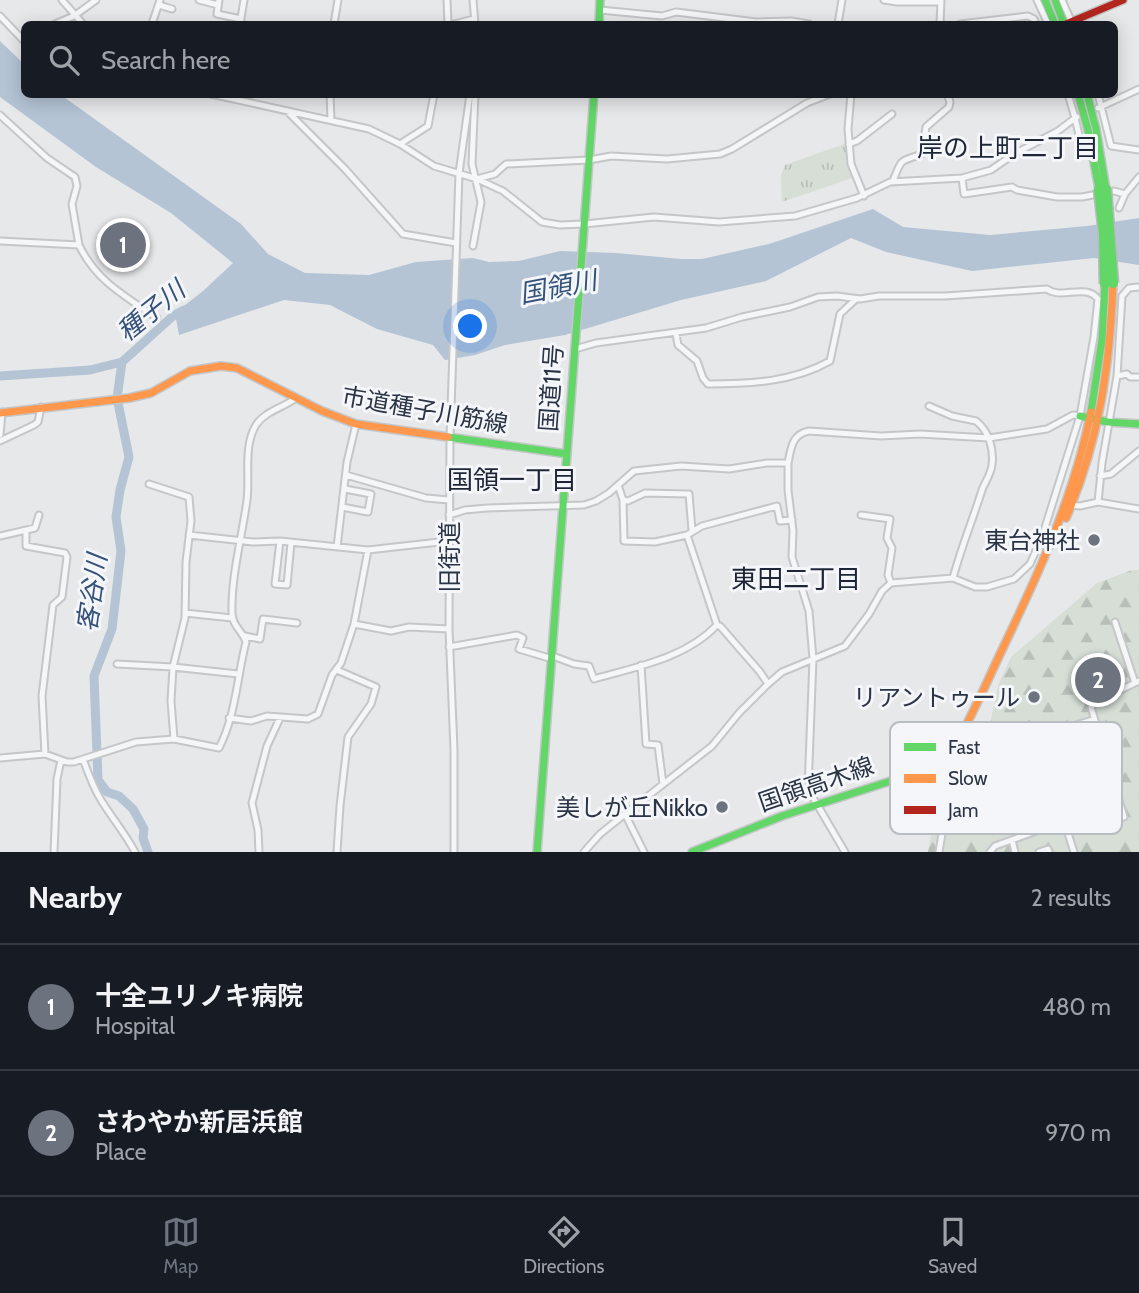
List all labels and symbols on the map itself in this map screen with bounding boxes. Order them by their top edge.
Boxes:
district label: 岸の上町二丁目 [917,132,1099,164]
pin: 1 [100,219,146,271]
water label: 国領川 [517,263,602,310]
water label: 種子川 [111,272,194,348]
your location [453,309,487,343]
street label: 国道11号 [533,343,569,433]
street label: 市道種子川筋線 [340,381,510,439]
district label: 国領一丁目 [447,464,577,496]
street label: 旧街道 [435,521,464,593]
place label: 東台神社 [984,526,1080,555]
marker: 東台神社 [1086,532,1102,548]
water label: 客谷川 [71,549,114,634]
district label: 東田二丁目 [731,563,861,595]
pin: 2 [1075,654,1121,706]
place label: リアントゥール [853,683,1020,712]
marker: リアントゥール [1026,689,1042,705]
legend [890,722,1122,834]
text: Fast [948,736,981,759]
street label: 国領高木線 [755,751,877,817]
text: Slow [948,767,988,790]
place label: 美しが丘Nikko [556,793,708,822]
marker: 美しが丘Nikko [714,799,730,815]
text: Jam [947,799,978,822]

